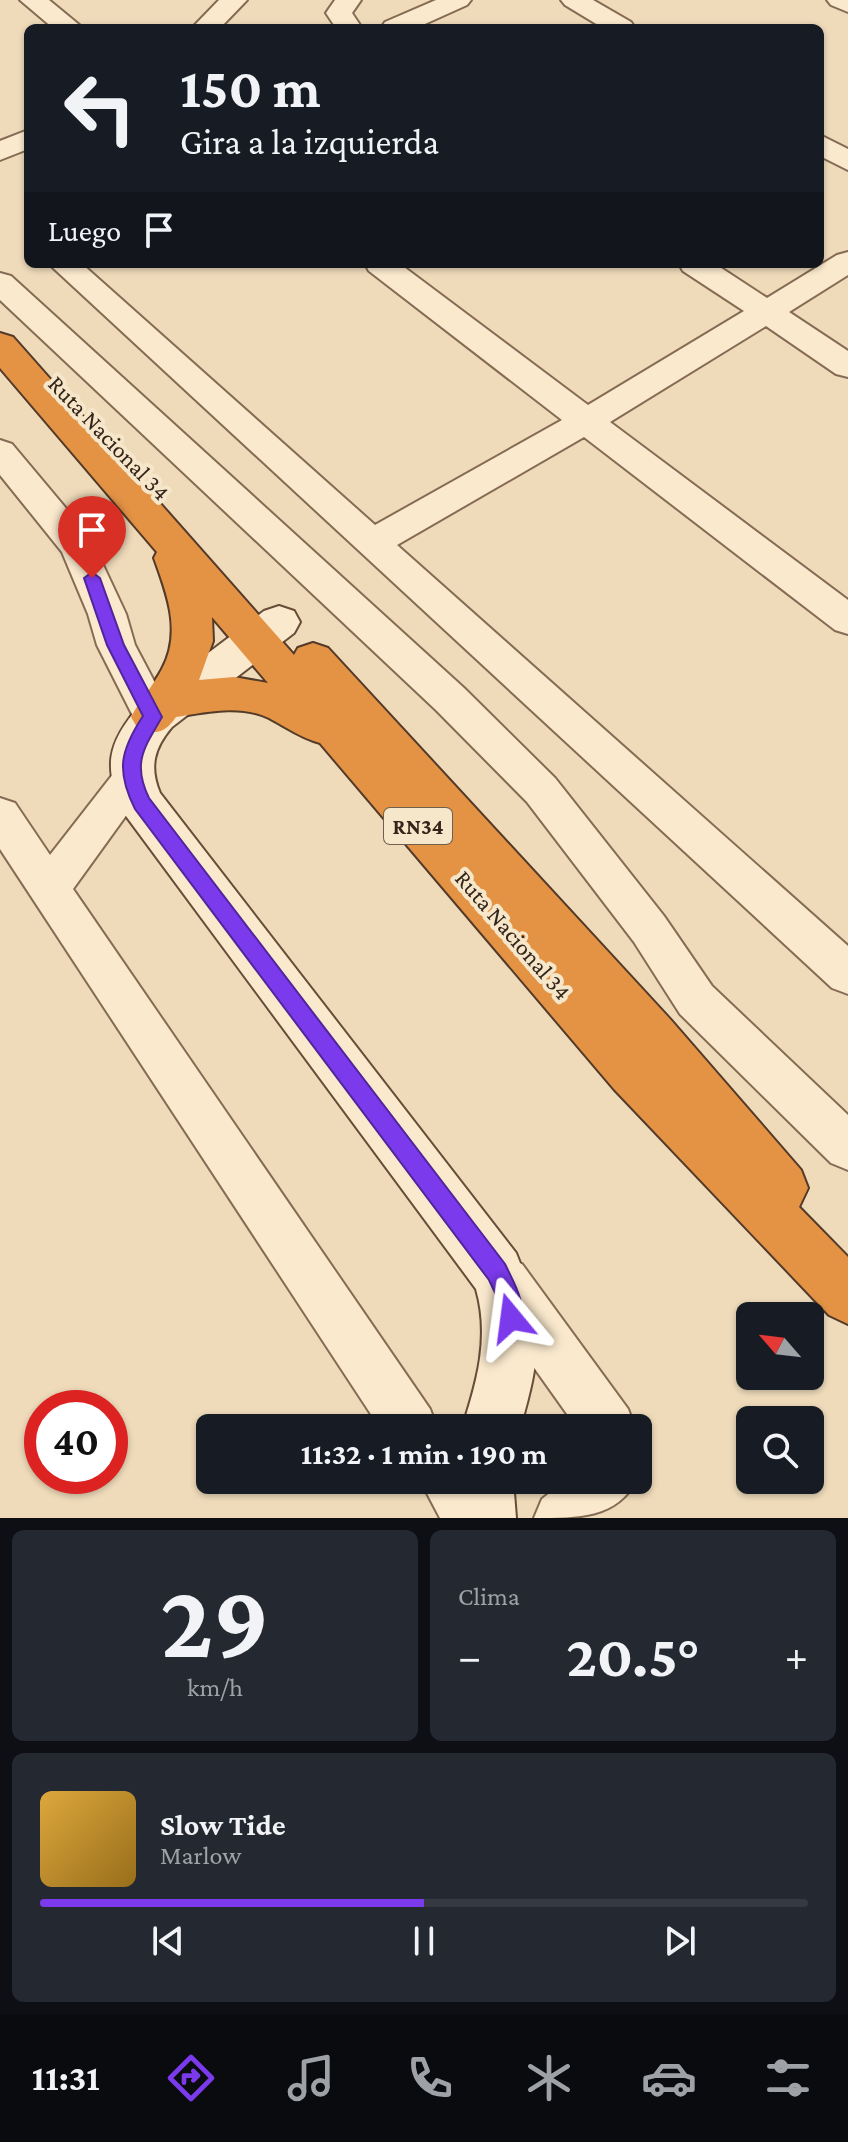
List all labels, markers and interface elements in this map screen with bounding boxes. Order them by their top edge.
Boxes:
icon: left [48,56,152,160]
text: 150 m [180,57,321,119]
text: Gira a la izquierda [180,122,439,162]
icon: arrive [137,208,181,252]
text: Luego [48,214,121,247]
street label: Ruta Nacional 34 [43,370,176,505]
pin [58,496,126,578]
icon: arrive [70,508,114,552]
road number: RN34 [384,808,452,844]
street label: Ruta Nacional 34 [450,864,577,1005]
position arrow [469,1276,553,1360]
north arrow [736,1302,824,1390]
map controls [736,1302,824,1494]
speed limit sign: 40 [24,1390,128,1494]
button: search [736,1406,824,1494]
text: 11:32 · 1 min · 190 m [301,1437,547,1470]
text: 29 [160,1563,270,1678]
text: Clima [458,1582,520,1611]
text: 20.5° [566,1622,700,1689]
text: − [458,1632,481,1680]
text: + [785,1632,808,1680]
text: km/h [187,1673,243,1702]
text: Slow Tide [160,1808,286,1841]
text: Marlow [160,1841,241,1870]
icon: previous [146,1919,190,1963]
icon: pause [402,1919,446,1963]
icon: next [658,1919,702,1963]
icon: directions [163,2050,219,2106]
icon: music [283,2050,339,2106]
icon: phone [402,2050,458,2106]
icon: climate [521,2050,577,2106]
icon: car [641,2050,697,2106]
icon: filters [760,2050,816,2106]
text: 11:31 [32,2058,100,2098]

